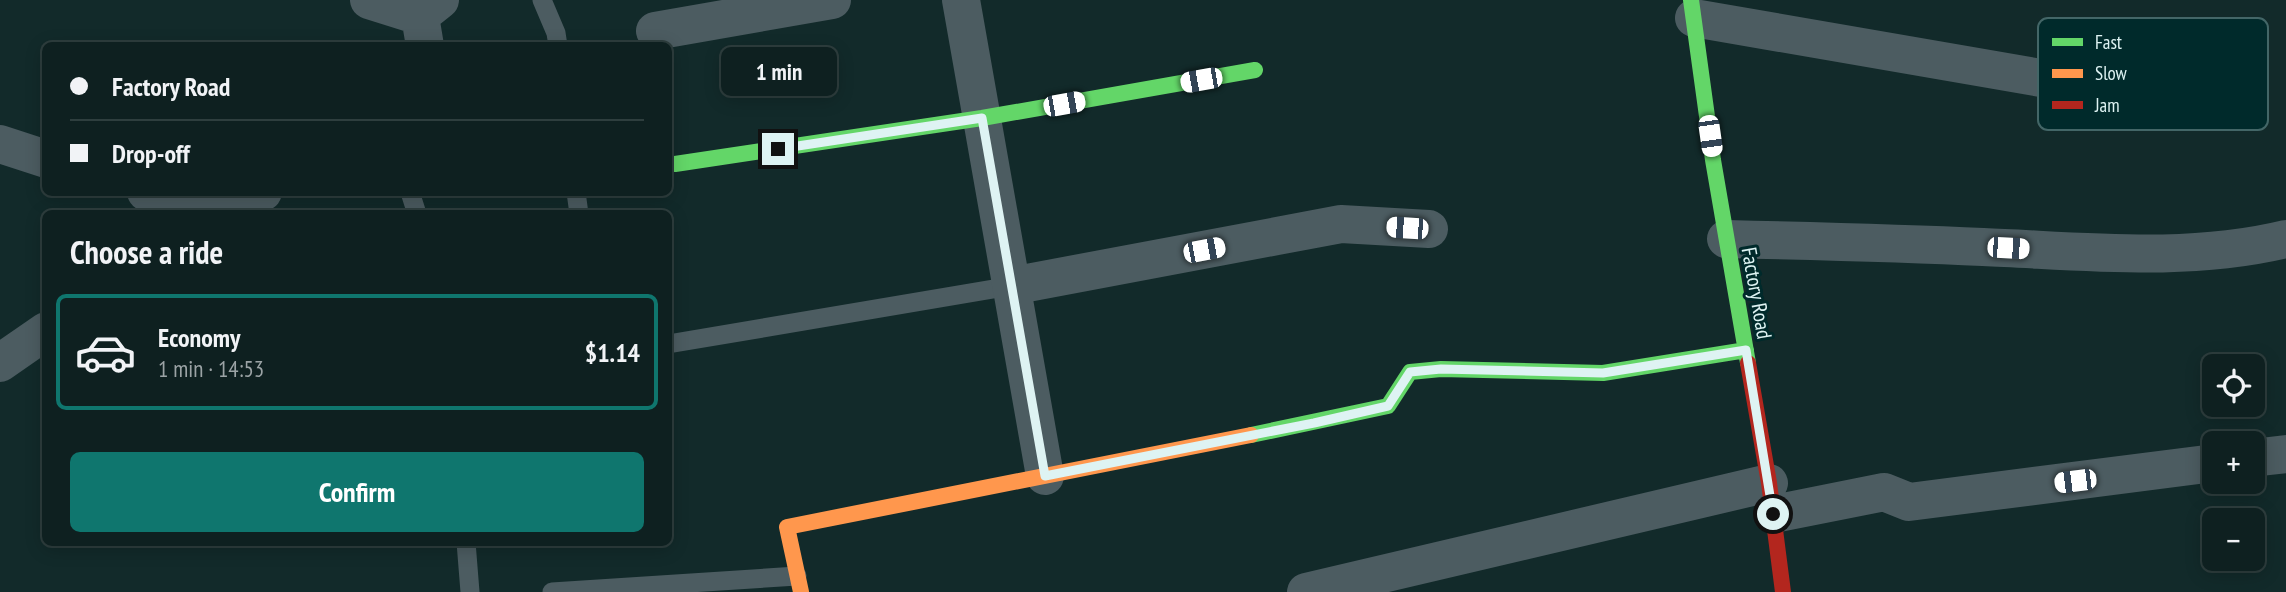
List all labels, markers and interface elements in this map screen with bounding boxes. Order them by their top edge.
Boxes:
legend [2038,18,2268,130]
text: Fast [2095,30,2123,54]
callout: 1 min [720,47,836,96]
text: 1 min [756,57,802,86]
text: Slow [2095,61,2128,85]
car [1179,66,1224,94]
text: Factory Road [112,70,230,103]
car [1042,90,1087,118]
text: Jam [2094,93,2120,117]
car [1697,114,1724,158]
route end [762,133,794,165]
text: Drop-off [112,137,190,170]
car [1386,216,1429,240]
text: Choose a ride [70,231,223,273]
car [1182,236,1227,264]
car [1987,236,2030,260]
street label: Factory Road [1736,245,1778,341]
icon: car [74,321,137,384]
text: Economy [158,321,240,354]
text: $1.14 [585,336,640,369]
text: 1 min · 14:53 [158,354,264,383]
map controls [2202,354,2265,571]
button: locate [2202,354,2265,417]
button: + [2202,431,2265,494]
button: Confirm [70,452,644,532]
car [2053,468,2098,494]
route start [1757,498,1789,530]
button: − [2202,508,2265,571]

